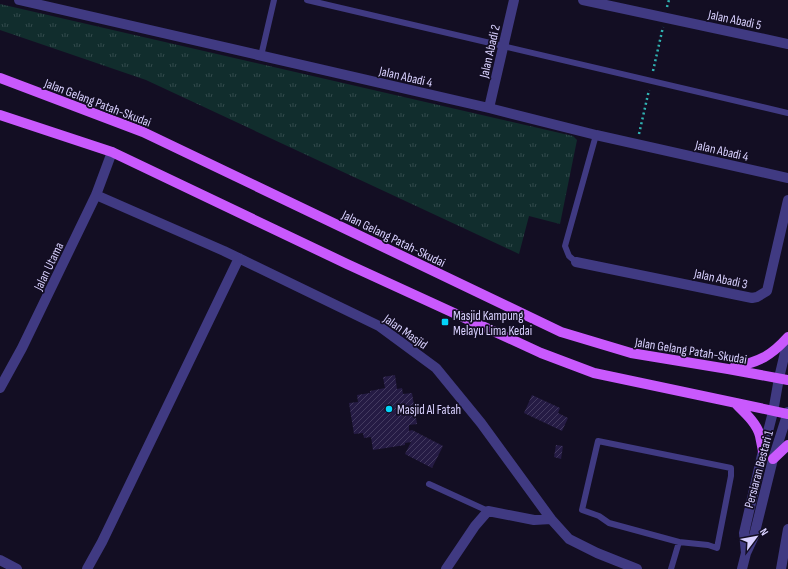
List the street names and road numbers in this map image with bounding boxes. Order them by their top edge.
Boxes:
street label: Jalan Abadi 5 [706,6,763,33]
street label: Jalan Abadi 2 [476,23,504,80]
street label: Jalan Abadi 4 [377,63,435,91]
street label: Jalan Gelang Patah-Skudai [41,75,153,131]
street label: Jalan Abadi 4 [693,137,751,165]
street label: Jalan Gelang Patah-Skudai [338,207,448,271]
street label: Jalan Utama [30,240,67,294]
street label: Jalan Abadi 3 [692,265,749,292]
street label: Jalan Masjid [379,310,431,353]
street label: Jalan Gelang Patah-Skudai [633,334,748,368]
street label: Persiaran Bestari 1 [741,428,777,510]

